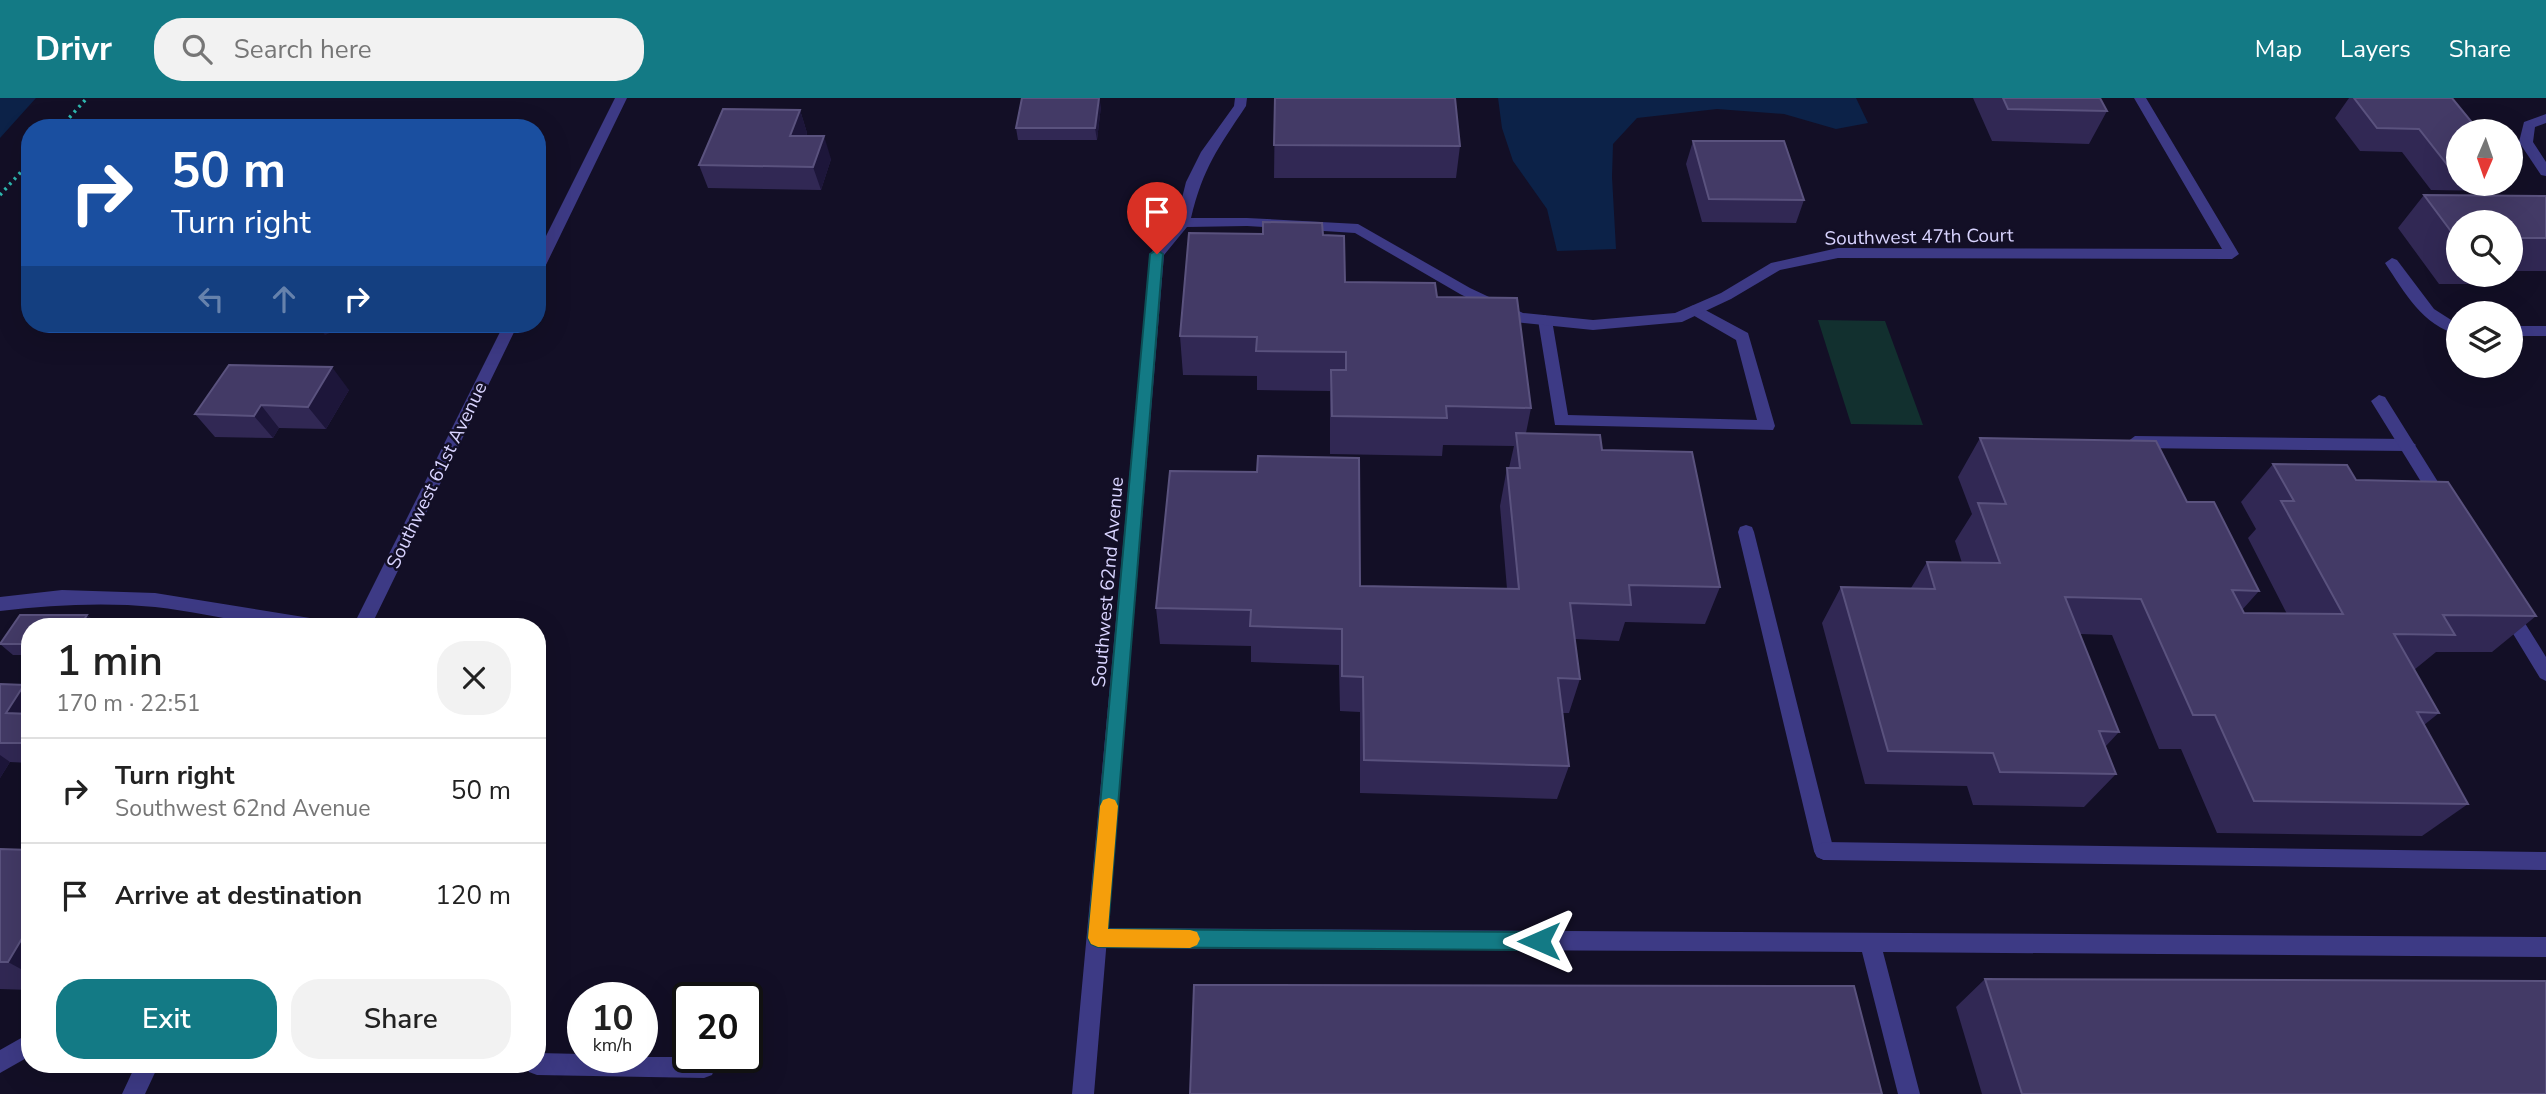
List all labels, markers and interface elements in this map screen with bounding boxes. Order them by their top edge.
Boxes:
search box [154,18,644,81]
text: Drivr [35,27,112,72]
icon: search [178,30,216,68]
text: Search here [234,32,372,67]
text: Map [2255,33,2302,65]
text: Layers [2340,33,2411,65]
text: Share [2449,33,2511,65]
north arrow [2446,119,2524,196]
map controls [2446,119,2523,378]
text: 50 m [171,137,286,204]
icon: right [56,147,147,238]
pin [1127,182,1187,254]
icon: arrive [1138,193,1176,231]
text: Turn right [171,201,311,244]
button: search [2446,210,2523,287]
street label: Southwest 47th Court [1824,222,2014,252]
icon: left [192,280,230,318]
icon: ahead [265,280,303,318]
icon: right [338,280,376,318]
button: layers [2446,301,2523,378]
street label: Southwest 61st Avenue [380,378,493,573]
street label: Southwest 62nd Avenue [1086,476,1130,688]
text: 1 min [56,633,163,690]
button: close [437,641,511,715]
text: 170 m · 22:51 [56,688,201,719]
text: Turn right [115,758,234,793]
icon: right [56,772,94,810]
text: 50 m [451,773,511,808]
text: Southwest 62nd Avenue [115,793,370,824]
icon: arrive [56,877,94,915]
text: Arrive at destination [115,878,362,913]
text: 120 m [435,878,511,913]
position arrow [1502,904,1576,978]
button: Exit [56,979,277,1059]
button: Share [291,979,511,1059]
speed limit sign: 20 [672,982,763,1073]
text: 10 [591,995,634,1042]
text: km/h [593,1033,632,1057]

